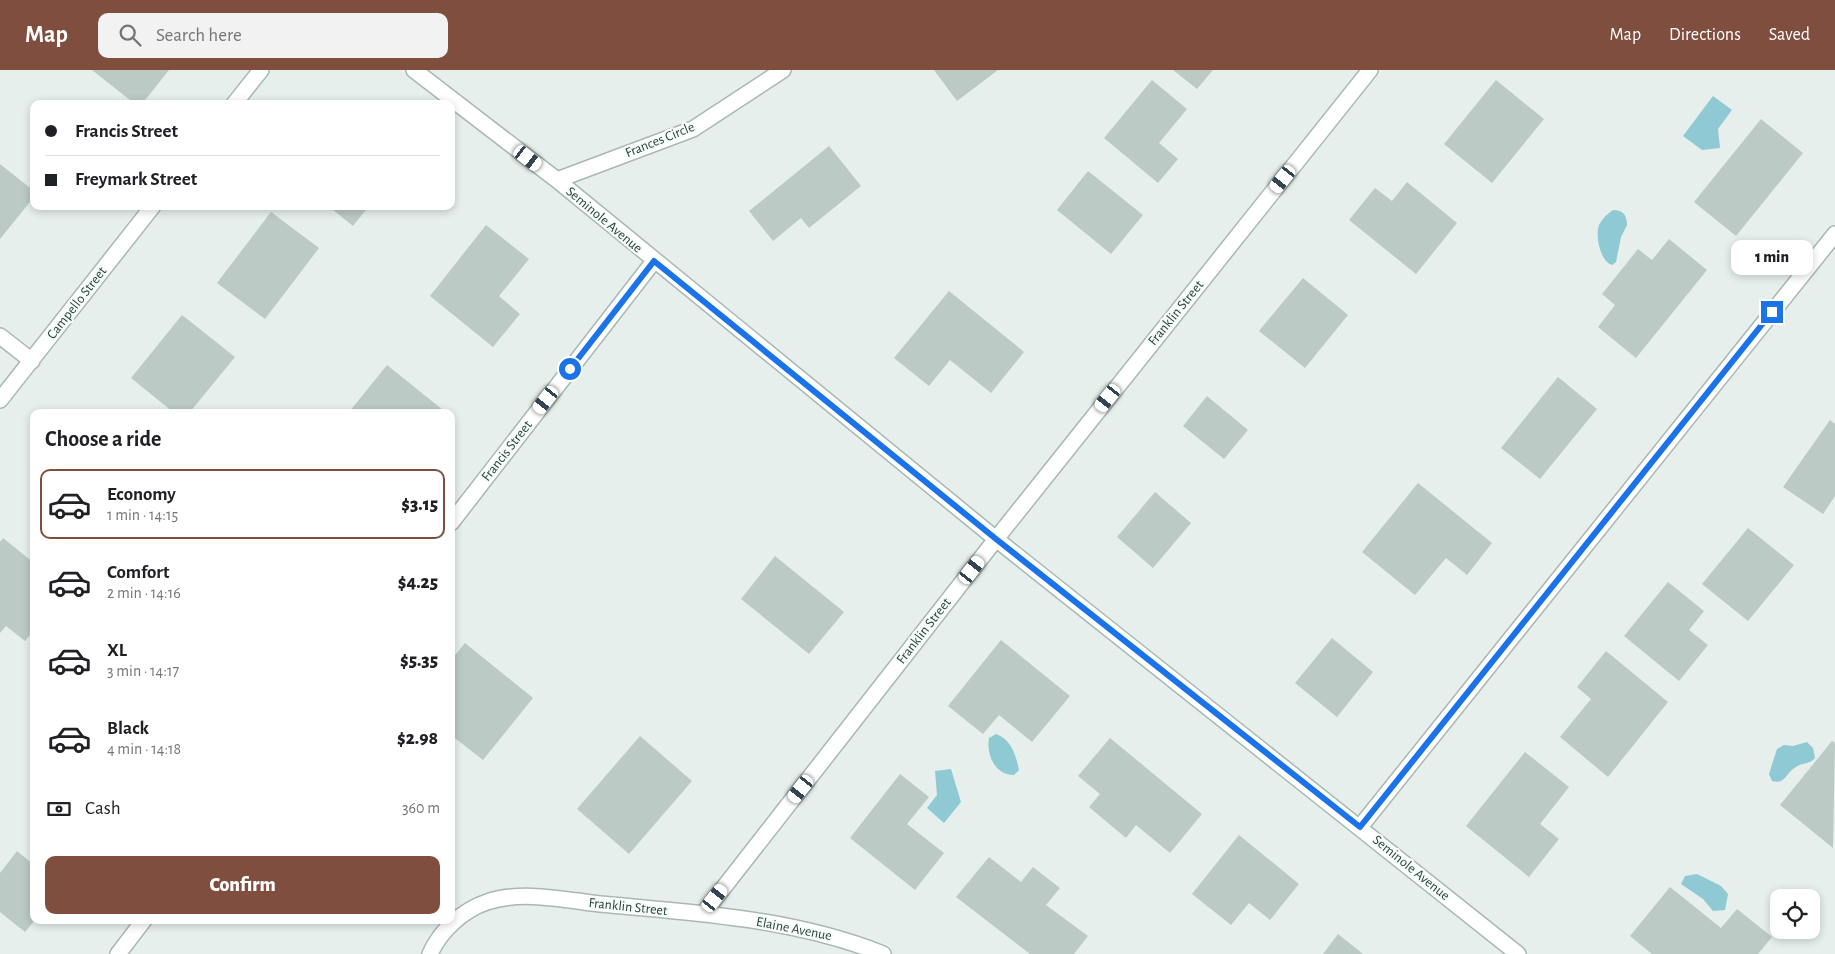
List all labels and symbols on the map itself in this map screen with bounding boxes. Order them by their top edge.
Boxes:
street label: Frances Circle [623,120,697,160]
car [511,143,544,173]
car [1267,163,1298,195]
street label: Seminole Avenue [563,184,645,256]
callout: 1 min [1731,240,1813,274]
street label: Campello Street [45,264,110,342]
street label: Franklin Street [1146,277,1207,348]
route end [1761,301,1783,323]
route start [559,358,581,380]
car [1092,382,1123,414]
car [530,384,561,416]
street label: Francis Street [479,418,535,484]
car [956,554,987,586]
street label: Franklin Street [894,595,954,667]
car [785,773,816,805]
street label: Seminole Avenue [1370,833,1452,903]
car [699,882,730,914]
street label: Franklin Street [588,896,669,918]
street label: Elaine Avenue [755,915,833,943]

